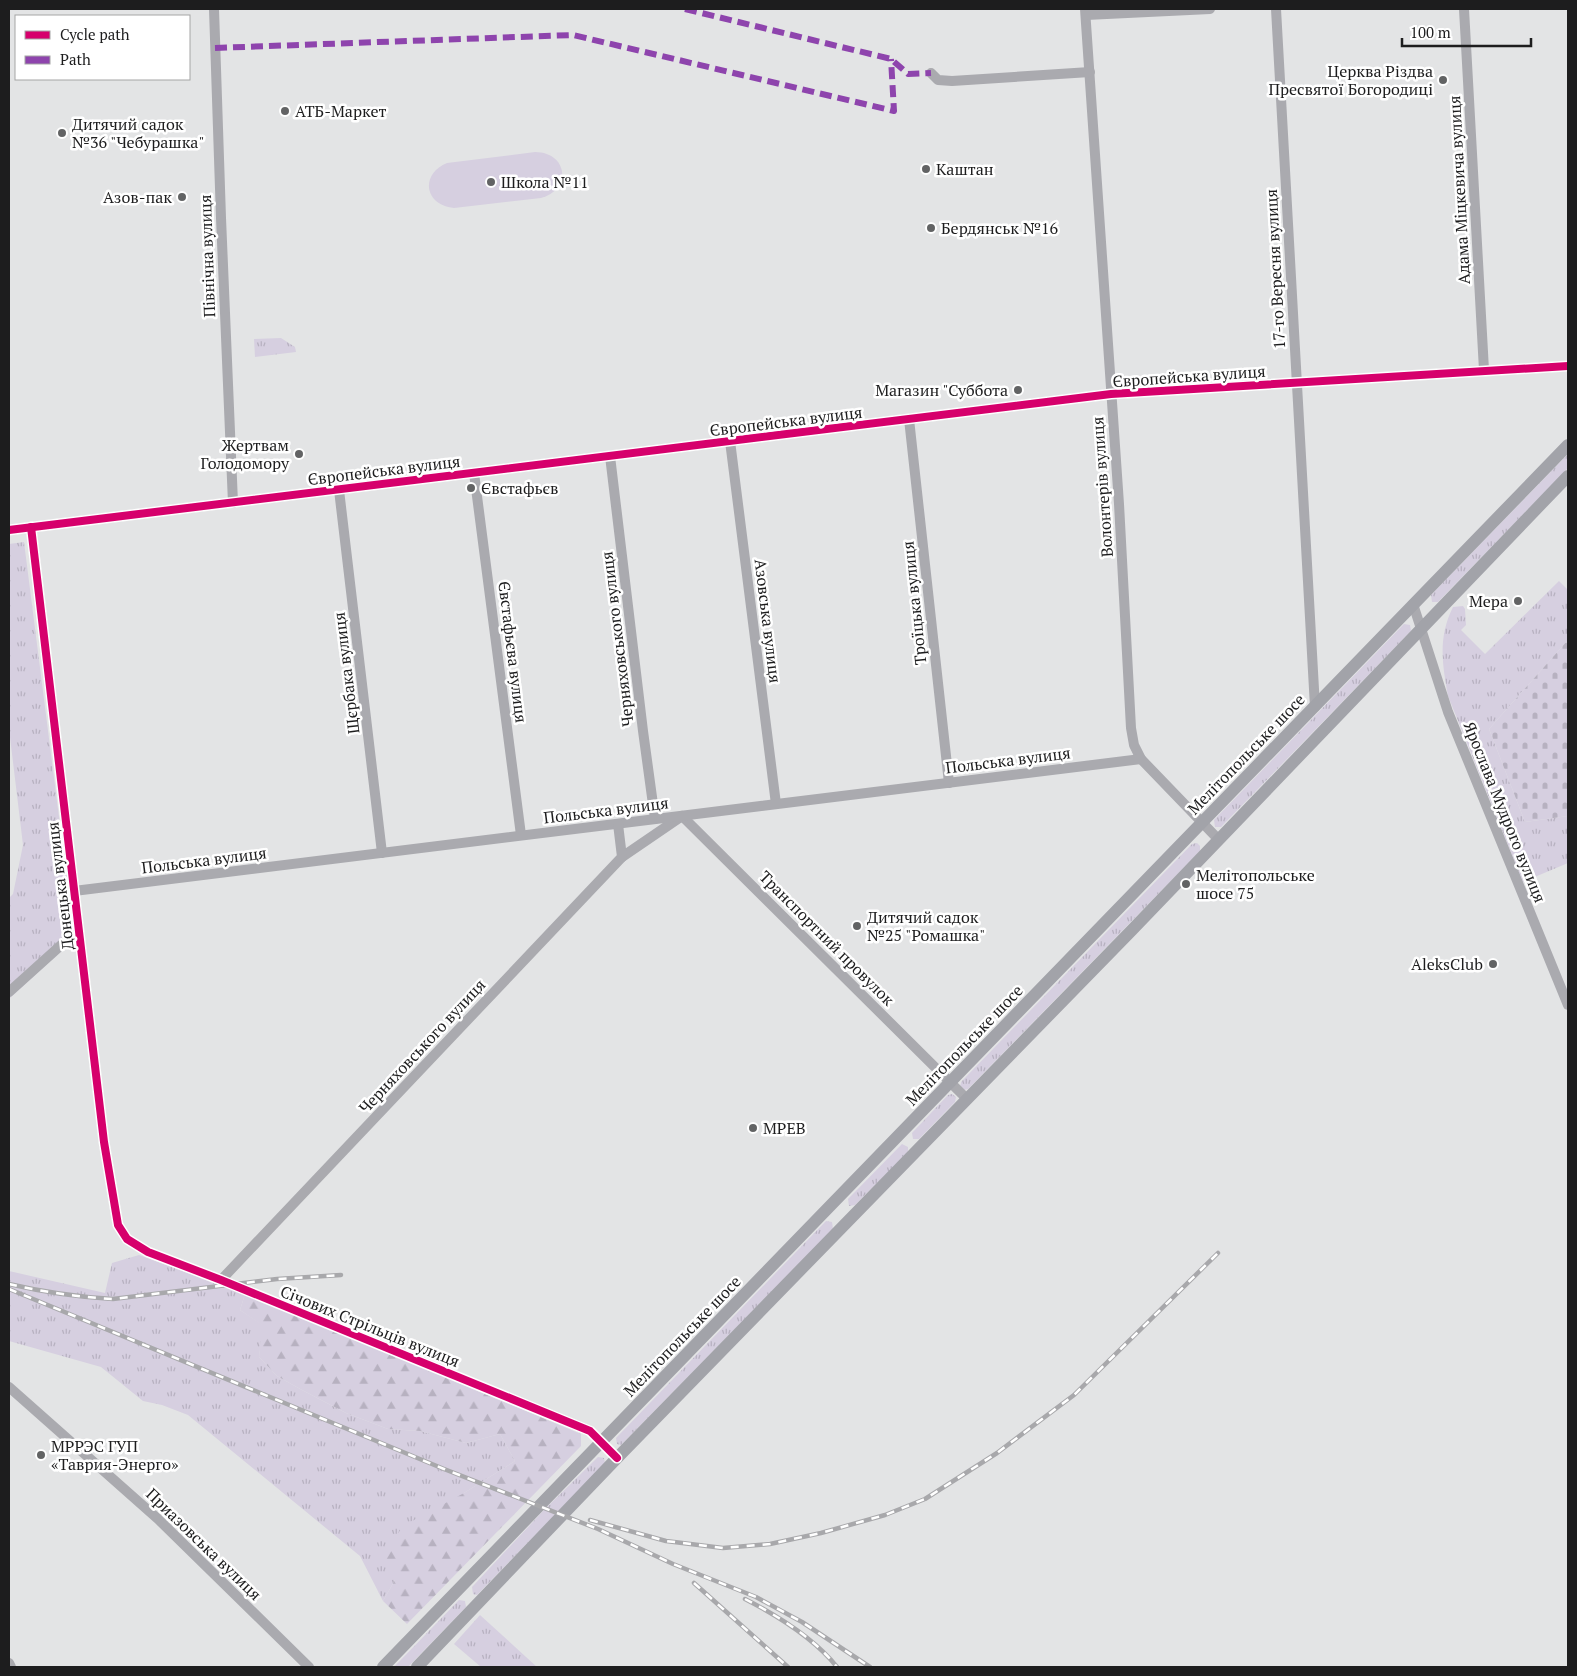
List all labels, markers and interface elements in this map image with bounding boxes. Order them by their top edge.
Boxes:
legend [15,15,190,80]
scale bar [1402,15,1531,47]
text: 100 m [1410,22,1451,42]
text: Cycle path [60,24,130,44]
text: Path [60,49,91,69]
place label: Церква Різдва Пресвятої Богородиці [1269,60,1433,100]
marker: Церква Різдва Пресвятої Богородиці [1437,74,1449,86]
street label: Адама Міцкевича вулиця [1443,95,1475,285]
place label: АТБ-Маркет [295,100,386,122]
marker: АТБ-Маркет [279,105,291,117]
place label: Дитячий садок №36 "Чебурашка" [72,113,204,153]
marker: Дитячий садок №36 "Чебурашка" [56,127,68,139]
place label: Каштан [936,158,994,180]
marker: Каштан [920,163,932,175]
place label: Школа №11 [501,171,589,193]
marker: Школа №11 [485,176,497,188]
place label: Азов-пак [103,186,172,208]
street label: 17-го Вересня вулиця [1260,188,1290,350]
marker: Азов-пак [176,191,188,203]
street label: Північна вулиця [194,194,220,318]
place label: Бердянськ №16 [941,217,1058,239]
marker: Бердянськ №16 [925,222,937,234]
street label: Європейська вулиця [1112,360,1266,392]
place label: Магазин "Суббота [875,379,1008,401]
marker: Магазин "Суббота [1012,384,1024,396]
street label: Європейська вулиця [709,401,863,441]
street label: Волонтерів вулиця [1086,416,1118,558]
place label: Жертвам Голодомору [200,434,290,474]
marker: Жертвам Голодомору [293,448,305,460]
street label: Європейська вулиця [307,450,461,490]
place label: Євстафьєв [481,477,559,499]
marker: Євстафьєв [465,482,477,494]
street label: Троїцька вулиця [897,540,931,666]
street label: Черняховського вулиця [595,550,639,728]
street label: Азовська вулиця [749,558,787,684]
street label: Євстафьєва вулиця [493,580,533,724]
place label: Мера [1469,590,1508,612]
marker: Мера [1512,595,1524,607]
street label: Щєрбака вулиця [328,611,364,735]
street label: Мелітопольське шосе [1182,689,1310,819]
street label: Ярослава Мудрого вулиця [1459,718,1551,906]
street label: Польська вулиця [944,741,1072,779]
street label: Польська вулиця [542,791,670,829]
street label: Донецька вулиця [41,821,79,951]
street label: Польська вулиця [140,841,268,879]
place label: Мелітопольське шосе 75 [1196,864,1315,904]
street label: Транспортний провулок [755,866,900,1011]
marker: Мелітопольське шосе 75 [1180,878,1192,890]
place label: Дитячий садок №25 "Ромашка" [867,906,985,946]
marker: Дитячий садок №25 "Ромашка" [851,920,863,932]
place label: AleksClub [1411,953,1483,975]
marker: AleksClub [1487,958,1499,970]
street label: Черняховського вулиця [354,974,490,1118]
street label: Мелітопольське шосе [900,980,1028,1110]
place label: МРЕВ [763,1117,806,1139]
marker: МРЕВ [747,1122,759,1134]
street label: Мелітопольське шосе [618,1271,746,1401]
street label: Січових Стрільців вулиця [277,1280,463,1372]
place label: МРРЭС ГУП «Таврия-Энерго» [51,1435,179,1475]
marker: МРРЭС ГУП «Таврия-Энерго» [35,1449,47,1461]
street label: Приазовська вулиця [142,1483,266,1605]

